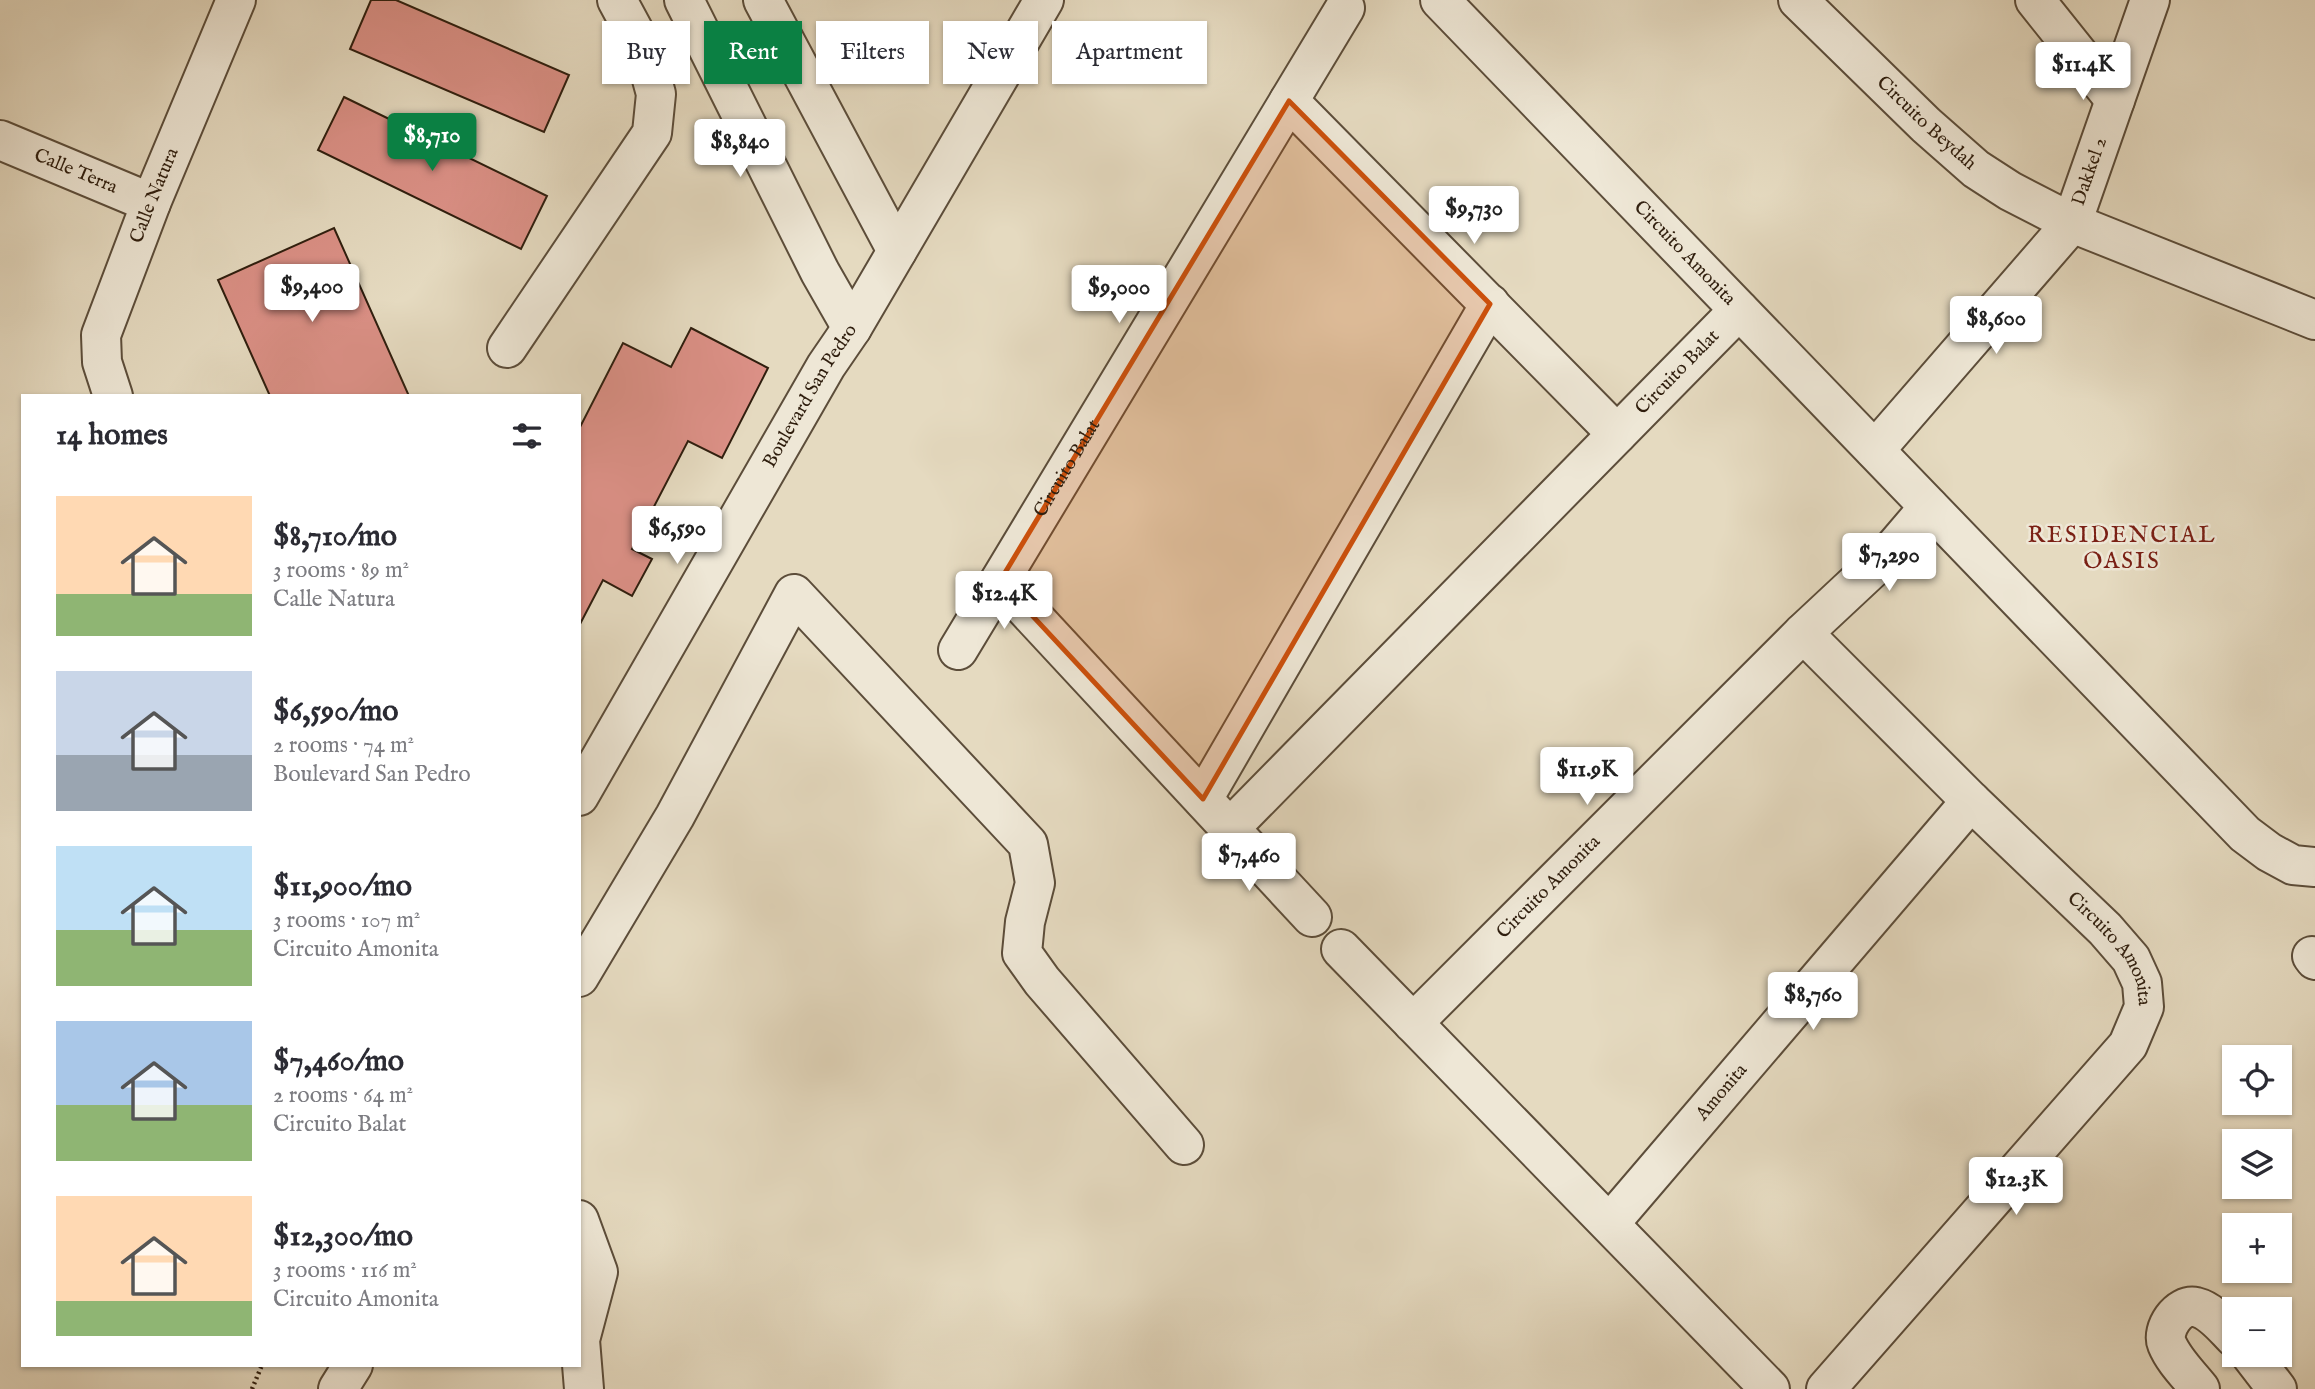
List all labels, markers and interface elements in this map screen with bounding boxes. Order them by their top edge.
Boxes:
chip: Buy [602,21,690,84]
chip: Rent [704,21,802,84]
chip: Filters [816,21,929,84]
chip: New [943,21,1038,84]
chip: Apartment [1052,21,1207,84]
pin: $11.4K [2026,42,2140,102]
text: $11.4K [2052,50,2114,79]
street label: Circuito Beydah [1871,71,1981,176]
pin: $8,710 [375,114,489,173]
pin: $8,840 [683,120,797,179]
text: $8,710 [403,121,461,150]
text: $8,840 [710,127,770,156]
street label: Dakkel 2 [2067,134,2113,209]
street label: Calle Terra [30,144,122,200]
street label: Calle Natura [125,144,185,247]
pin: $9,730 [1417,187,1531,246]
text: $9,730 [1445,194,1503,223]
street label: Circuito Amonita [1628,196,1741,311]
pin: $9,400 [255,264,369,324]
pin: $9,000 [1062,266,1176,325]
text: $9,400 [280,272,344,301]
text: $9,000 [1088,273,1150,302]
pin: $8,600 [1939,296,2053,356]
text: $8,600 [1966,304,2026,333]
street label: Boulevard San Pedro [758,320,863,472]
street label: Circuito Balat [1630,324,1725,420]
street label: Circuito Balat [1029,415,1106,522]
text: 14 homes [56,417,168,455]
icon: filters [508,417,546,455]
pin: $6,590 [620,506,734,566]
text: $6,590 [648,514,706,543]
text: $8,710/mo [273,518,397,556]
district label: RESIDENCIAL OASIS [2027,521,2217,576]
icon: home [112,524,196,608]
pin: $7,290 [1832,534,1946,593]
text: $7,290 [1858,541,1920,570]
text: 3 rooms · 89 m² [273,556,409,585]
pin: $12.4K [947,572,1061,631]
text: $12.4K [971,579,1037,608]
text: Calle Natura [273,585,395,614]
text: $6,590/mo [273,693,398,731]
icon: home [112,699,196,783]
text: 2 rooms · 74 m² [273,731,414,760]
pin: $11.9K [1530,748,1644,807]
text: $11.9K [1556,755,1618,784]
text: Boulevard San Pedro [273,760,471,789]
street label: Circuito Amonita [1492,830,1606,944]
pin: $7,460 [1192,834,1306,893]
text: $7,460 [1218,841,1280,870]
text: $11,900/mo [273,868,412,906]
icon: home [112,874,196,958]
street label: Circuito Amonita [2062,887,2156,1007]
text: 3 rooms · 107 m² [273,906,421,935]
text: Circuito Amonita [273,935,439,964]
pin: $8,760 [1756,972,1870,1032]
text: $8,760 [1784,980,1842,1009]
text: $7,460/mo [273,1043,404,1081]
map controls [2222,1045,2292,1367]
button: locate [2222,1045,2292,1115]
icon: home [112,1049,196,1133]
street label: Amonita [1690,1058,1753,1127]
text: 2 rooms · 64 m² [273,1081,413,1110]
text: Circuito Balat [273,1110,406,1139]
button: layers [2222,1129,2292,1199]
pin: $12.3K [1959,1158,2073,1217]
text: $12.3K [1985,1165,2047,1194]
button: + [2222,1213,2292,1283]
text: $12,300/mo [273,1218,413,1256]
icon: home [112,1224,196,1308]
text: 3 rooms · 116 m² [273,1256,417,1285]
text: Circuito Amonita [273,1285,439,1314]
button: − [2222,1297,2292,1367]

